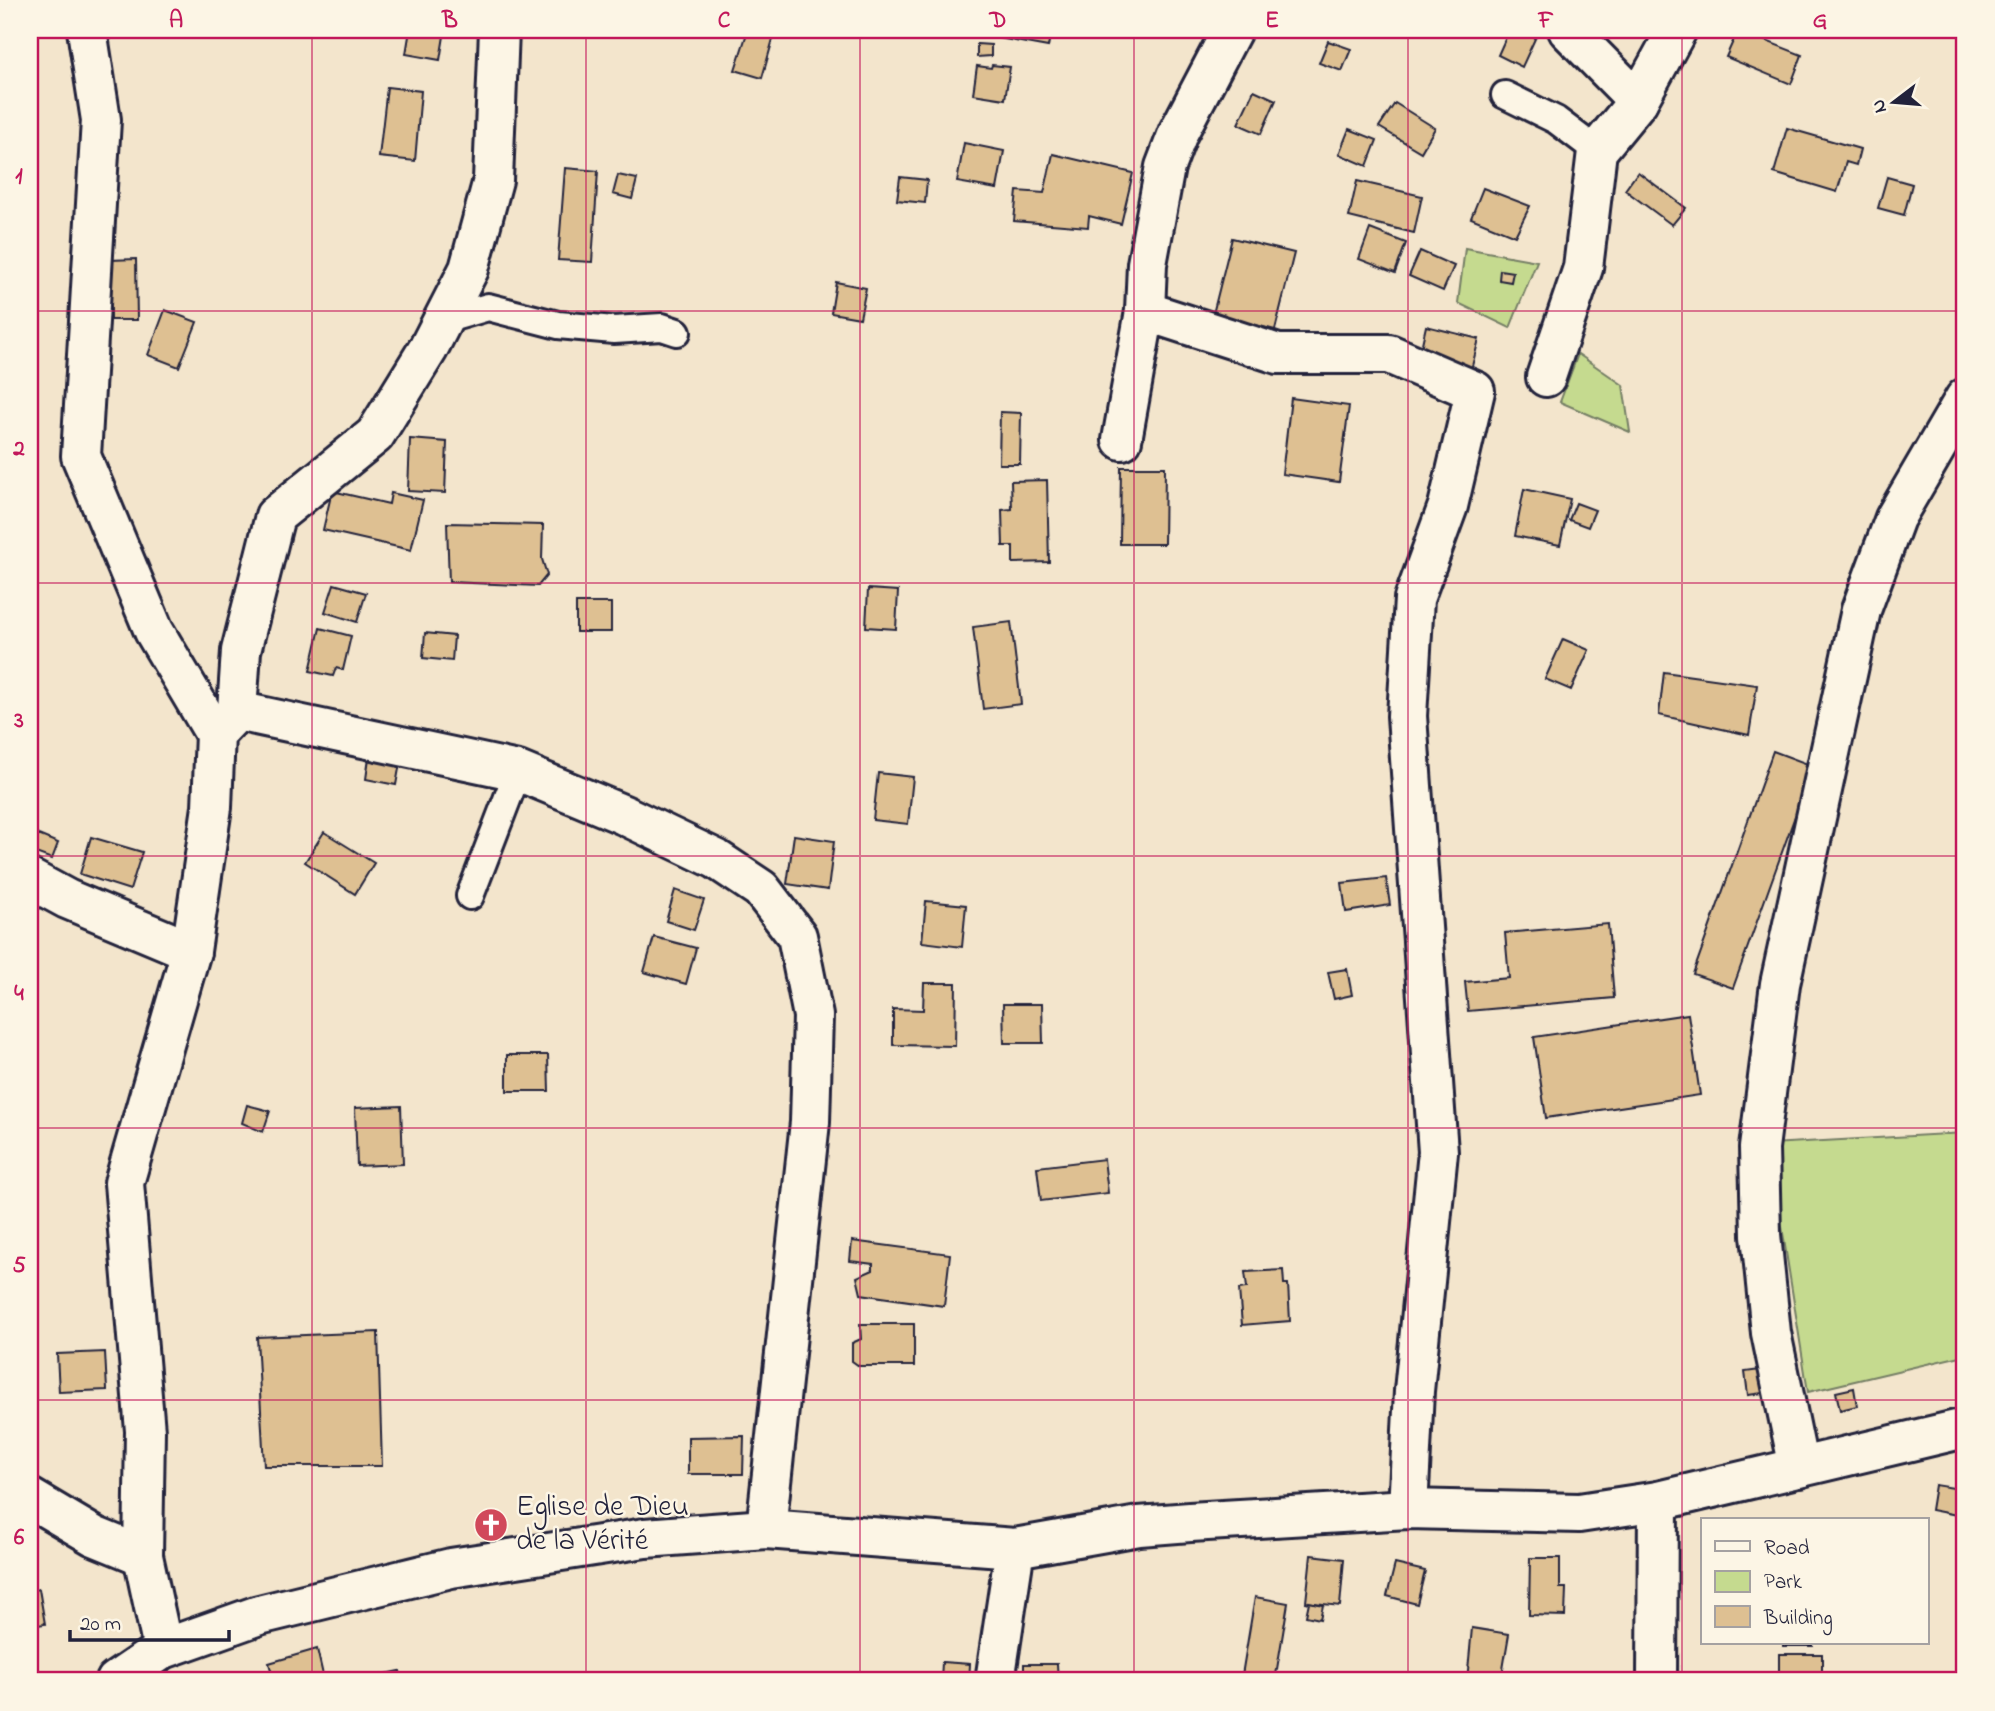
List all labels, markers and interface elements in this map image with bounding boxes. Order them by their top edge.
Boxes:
text: A [169,5,183,38]
text: B [441,5,458,38]
text: C [718,5,731,38]
text: D [989,5,1006,38]
text: E [1265,5,1279,38]
text: F [1538,5,1554,38]
text: G [1813,5,1827,38]
north arrow [1858,66,1928,136]
text: N [1865,96,1895,116]
text: 1 [15,161,23,194]
text: 2 [12,433,25,466]
text: 3 [13,705,24,738]
text: 4 [14,978,24,1011]
text: 5 [12,1250,26,1283]
place label: Eglise de Dieu de la Vérité [516,1486,689,1564]
church icon: Eglise de Dieu de la Vérité [472,1506,510,1544]
legend [1701,1518,1928,1644]
text: 6 [14,1522,25,1555]
text: Road [1764,1534,1810,1564]
text: Park [1764,1568,1803,1598]
scale bar [70,1599,229,1643]
text: Building [1763,1604,1833,1636]
text: 20 m [80,1610,121,1640]

